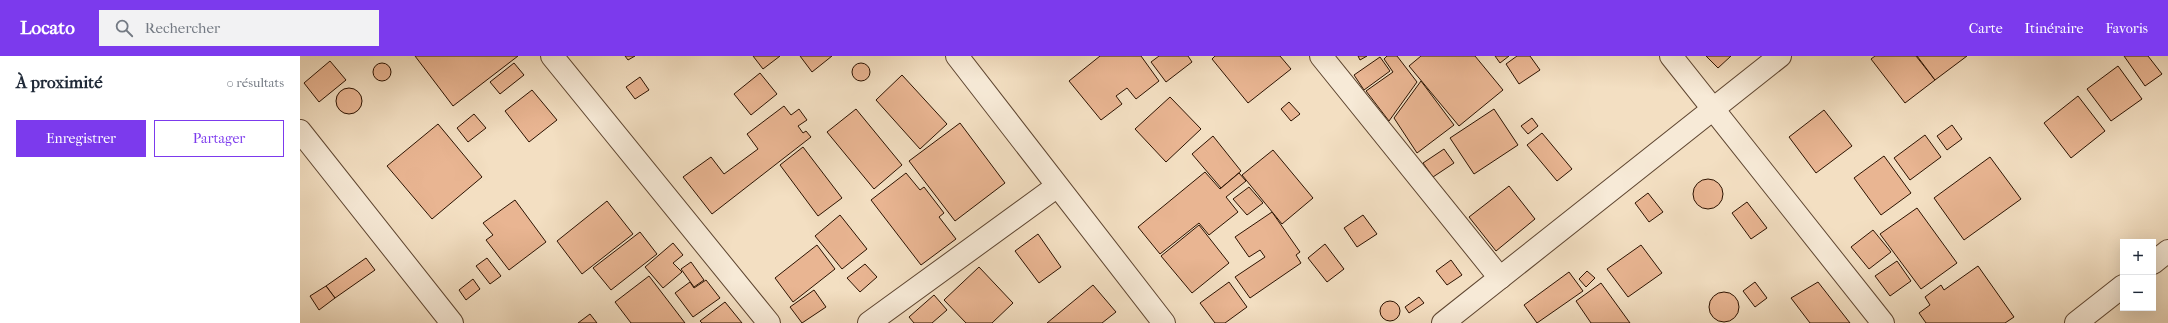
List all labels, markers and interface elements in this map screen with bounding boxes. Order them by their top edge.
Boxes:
search box [99,10,379,46]
text: Locato [20,17,75,39]
icon: search [113,17,135,39]
text: Rechercher [145,19,220,37]
text: Carte [1969,20,2003,37]
text: Itinéraire [2025,20,2083,37]
text: Favoris [2105,20,2148,37]
text: À proximité [16,72,103,92]
text: 0 résultats [226,75,284,90]
button: Enregistrer [16,120,146,157]
button: Partager [154,120,284,157]
map controls [2120,239,2156,311]
button: + [2120,239,2156,275]
button: − [2120,275,2156,311]

